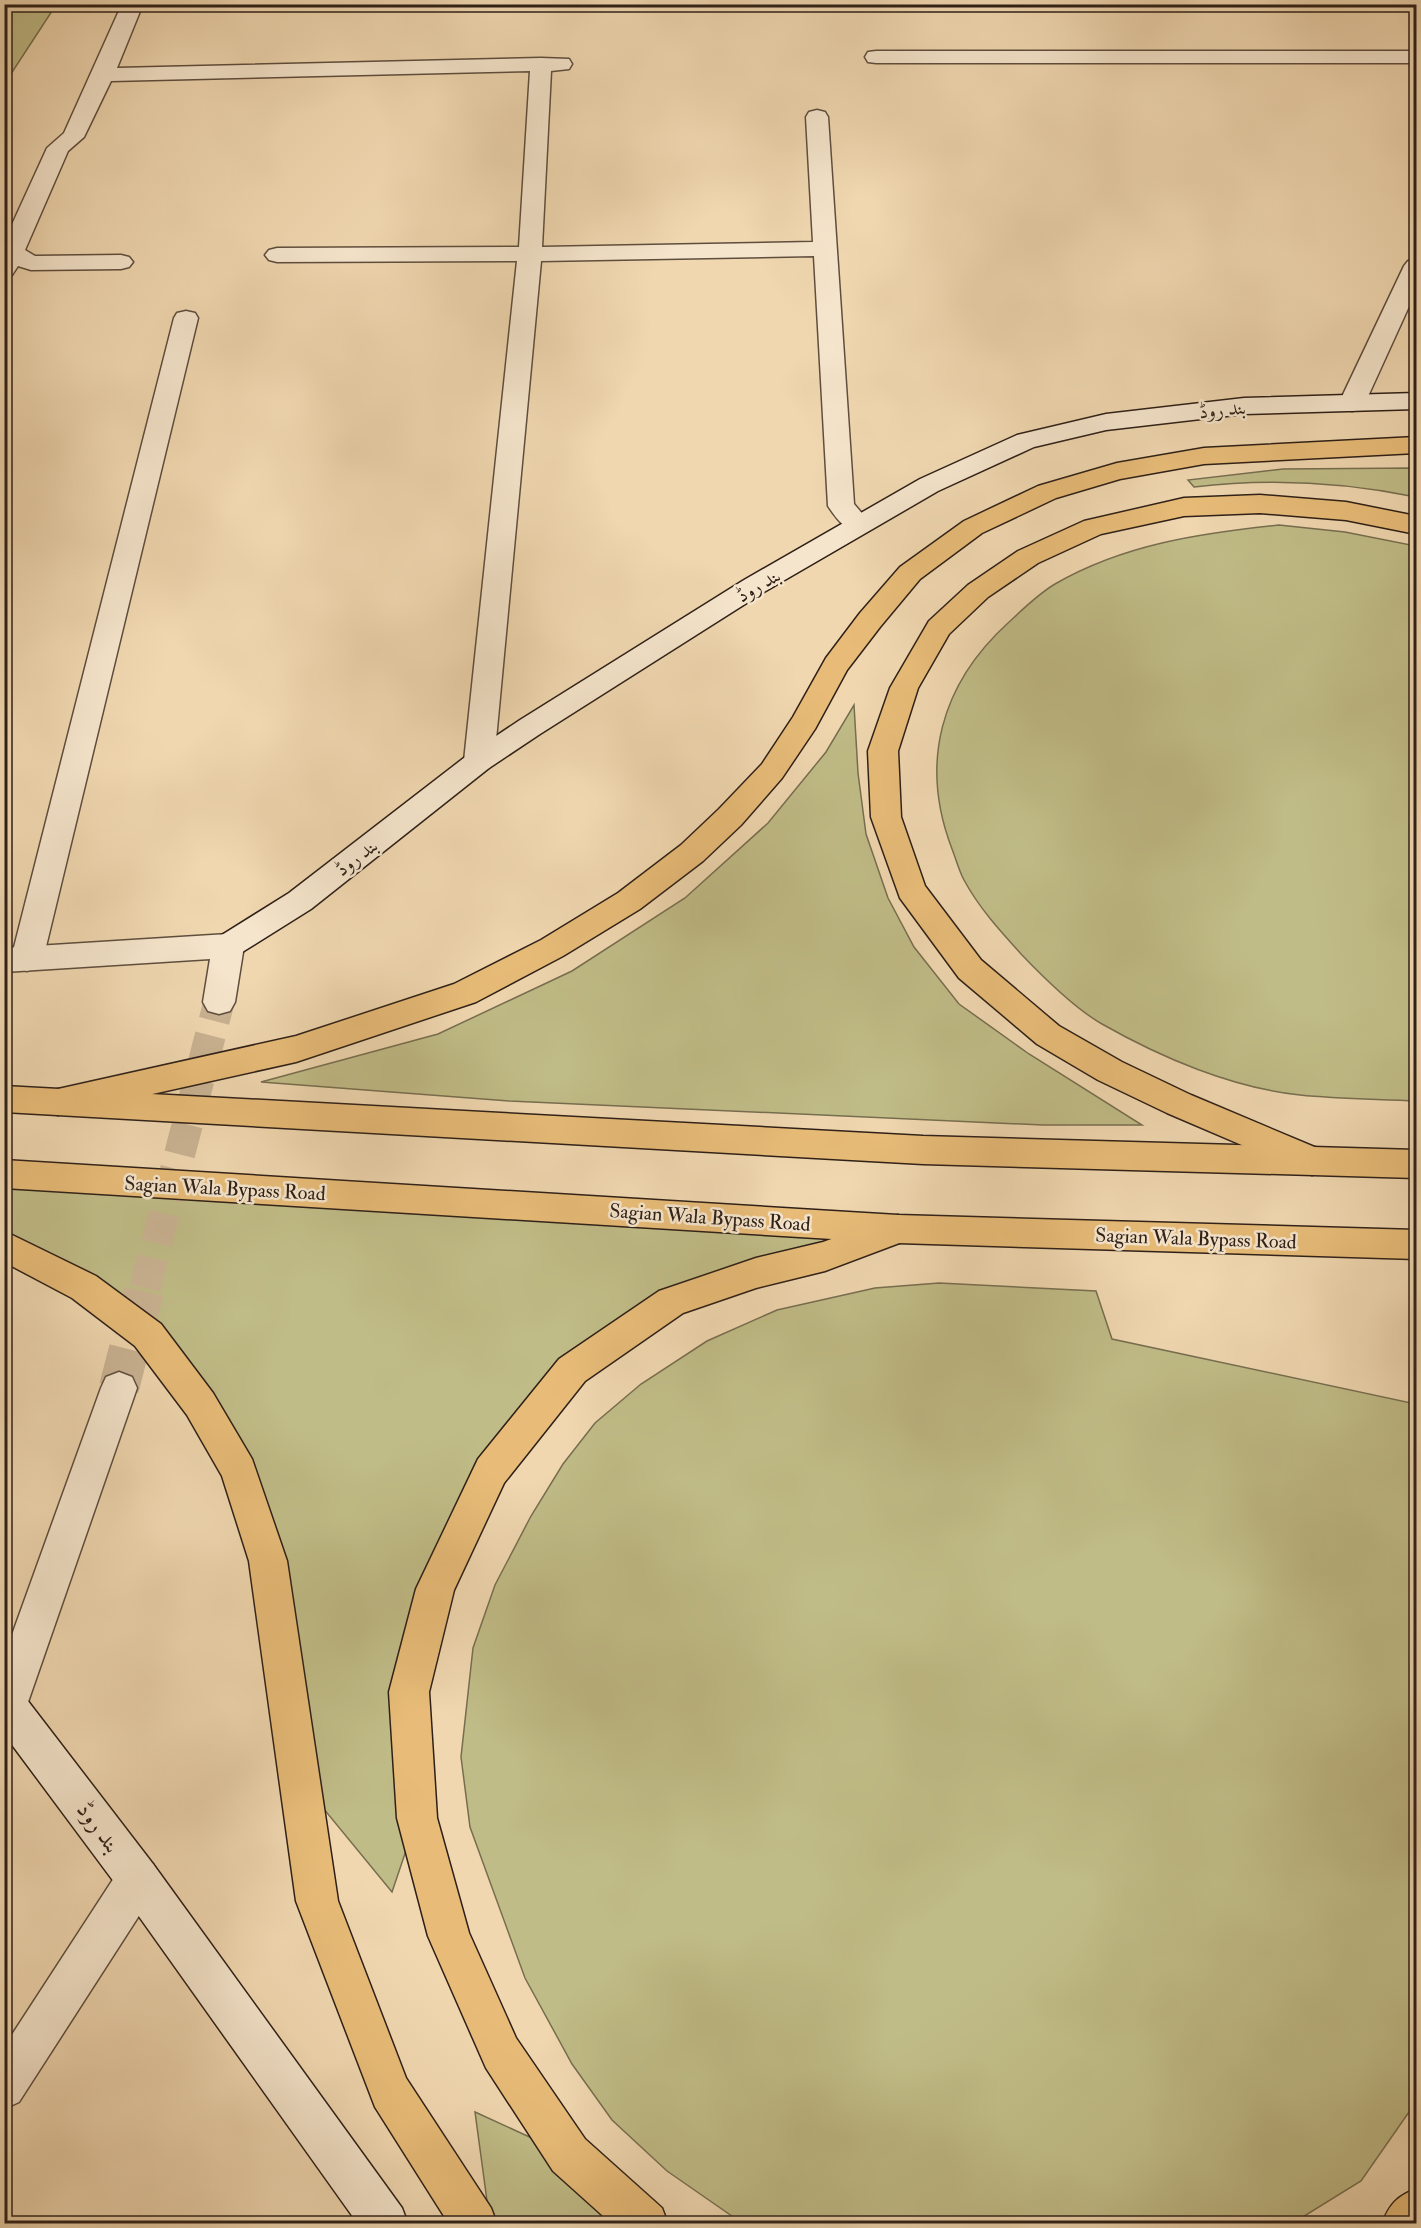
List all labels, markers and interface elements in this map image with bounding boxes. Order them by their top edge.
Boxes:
street label: بند روڈ [1197,395,1247,424]
street label: بند روڈ [732,563,785,608]
street label: بند روڈ [330,833,382,882]
street label: Sagian Wala Bypass Road [124,1171,326,1207]
street label: Sagian Wala Bypass Road [609,1198,812,1238]
street label: Sagian Wala Bypass Road [1095,1222,1297,1256]
street label: بند روڈ [69,1795,128,1859]

